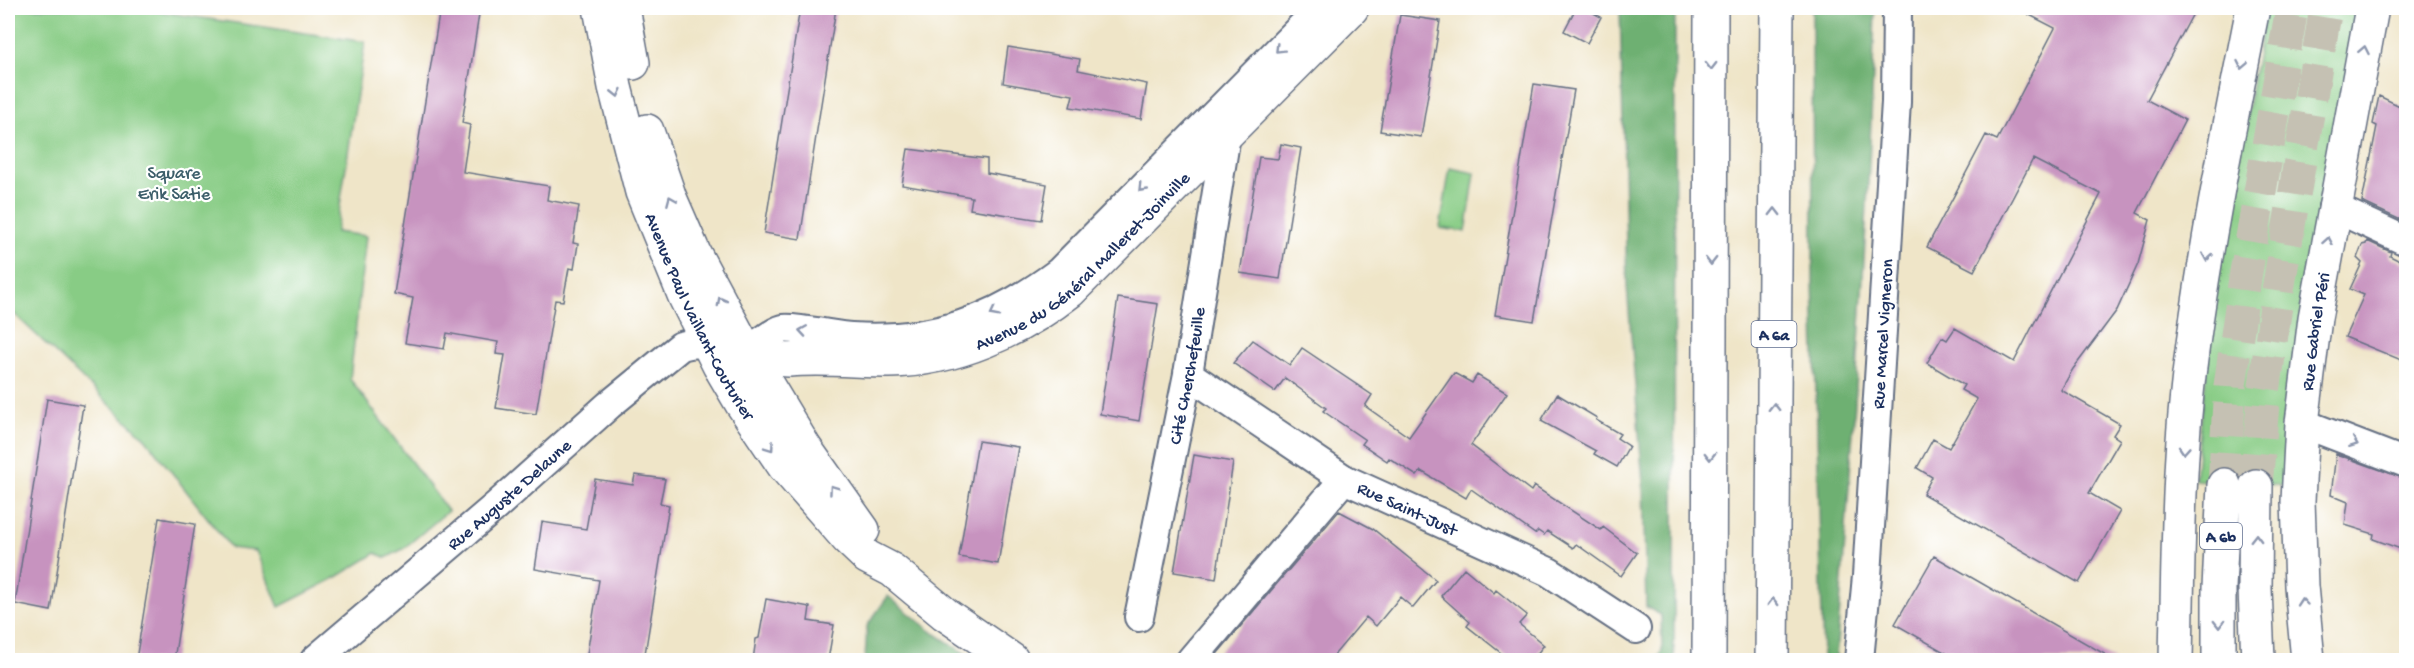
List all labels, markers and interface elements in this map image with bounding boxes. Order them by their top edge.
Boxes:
one-way arrow [1275,42,1286,53]
one-way arrow [2357,45,2370,55]
one-way arrow [2236,60,2249,70]
one-way arrow [1705,61,1717,70]
one-way arrow [609,87,622,97]
park label: Square Erik Satie [138,164,211,206]
street label: Avenue du Général Malleret-Joinville [973,168,1196,356]
one-way arrow [1138,181,1149,192]
one-way arrow [666,195,678,206]
one-way arrow [1769,208,1781,217]
street label: Avenue Paul Vaillant-Couturier [639,210,759,426]
one-way arrow [2321,237,2333,246]
one-way arrow [2201,251,2214,261]
one-way arrow [1705,256,1717,265]
street label: Rue Marcel Vigneron [1869,258,1899,410]
street label: Rue Gabriel Péri [2298,271,2336,392]
one-way arrow [717,297,728,308]
street label: Cité Cherchefeuille [1166,305,1212,447]
one-way arrow [990,306,1000,317]
road number: A 6a [1752,321,1796,347]
one-way arrow [799,326,808,338]
one-way arrow [1768,403,1780,412]
street label: Rue Auguste Delaune [444,435,577,556]
one-way arrow [2349,435,2359,448]
one-way arrow [763,440,774,451]
one-way arrow [2177,446,2190,455]
one-way arrow [1704,451,1716,460]
street label: Rue Saint-Just [1353,478,1461,543]
one-way arrow [830,484,841,495]
road number: A 6b [2200,523,2242,549]
one-way arrow [2250,533,2262,542]
one-way arrow [1767,598,1779,607]
one-way arrow [2296,598,2309,607]
one-way arrow [2213,620,2225,629]

